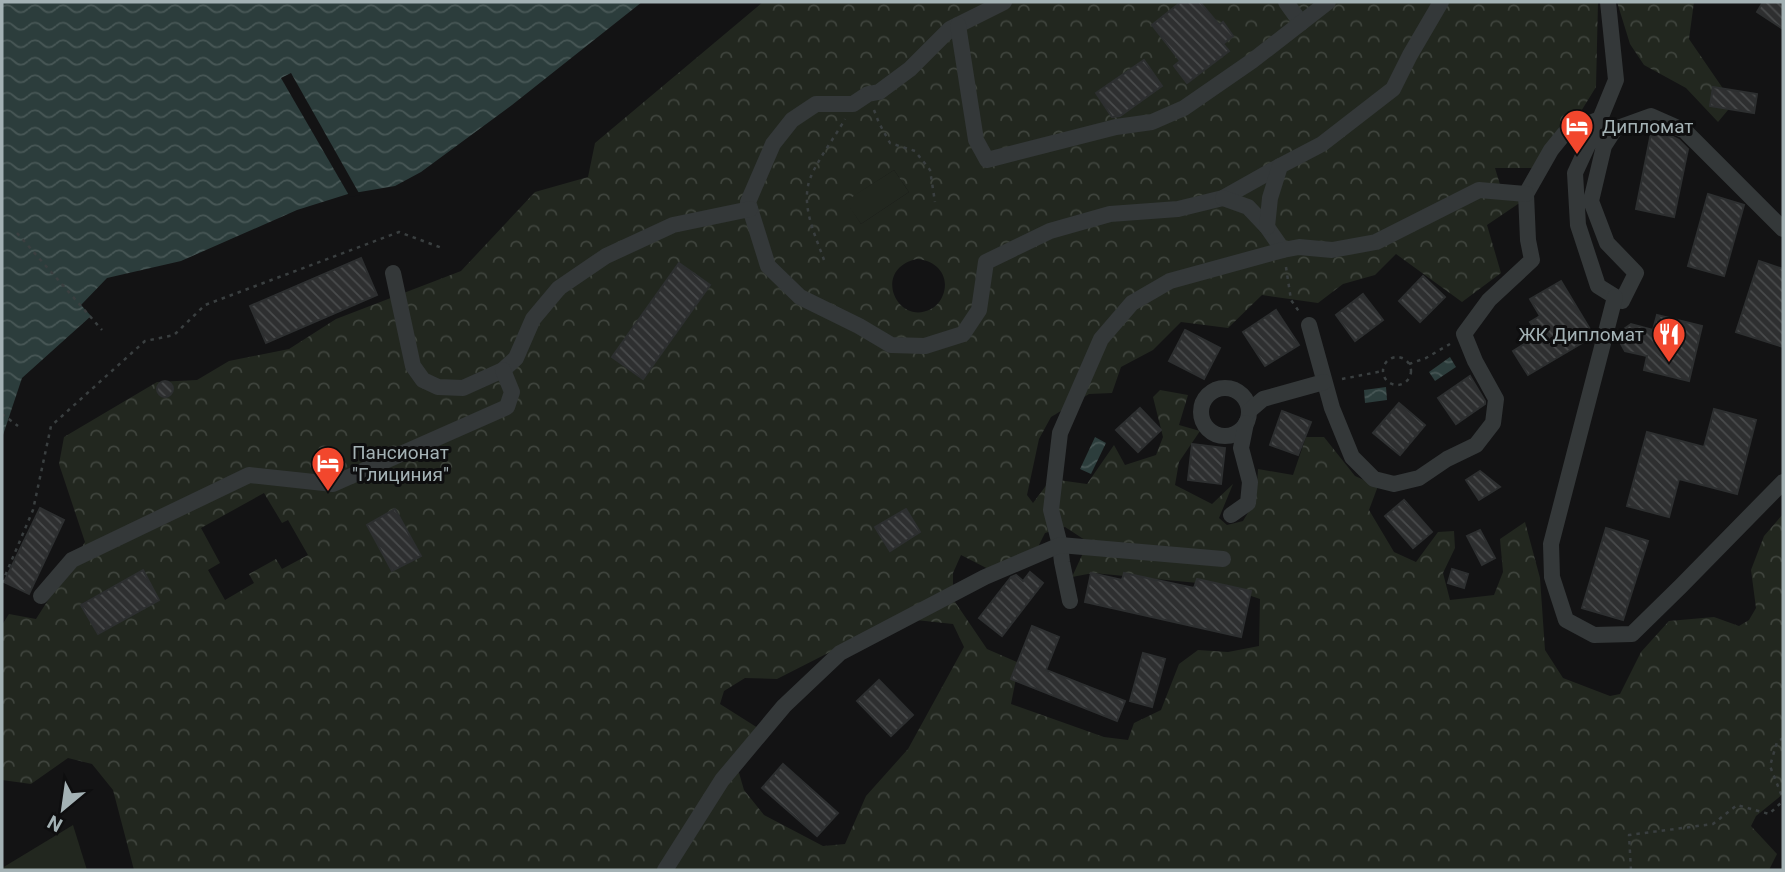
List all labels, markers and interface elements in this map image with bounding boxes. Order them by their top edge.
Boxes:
hotel icon: Дипломат [1558,107,1596,156]
place label: Дипломат [1602,115,1693,138]
restaurant icon: ЖК Дипломат [1650,315,1688,364]
place label: ЖК Дипломат [1518,323,1644,346]
place label: Пансионат "Глициния" [352,441,449,486]
hotel icon: Пансионат "Глициния" [309,444,347,493]
north arrow [28,774,98,844]
text: N [44,810,66,837]

